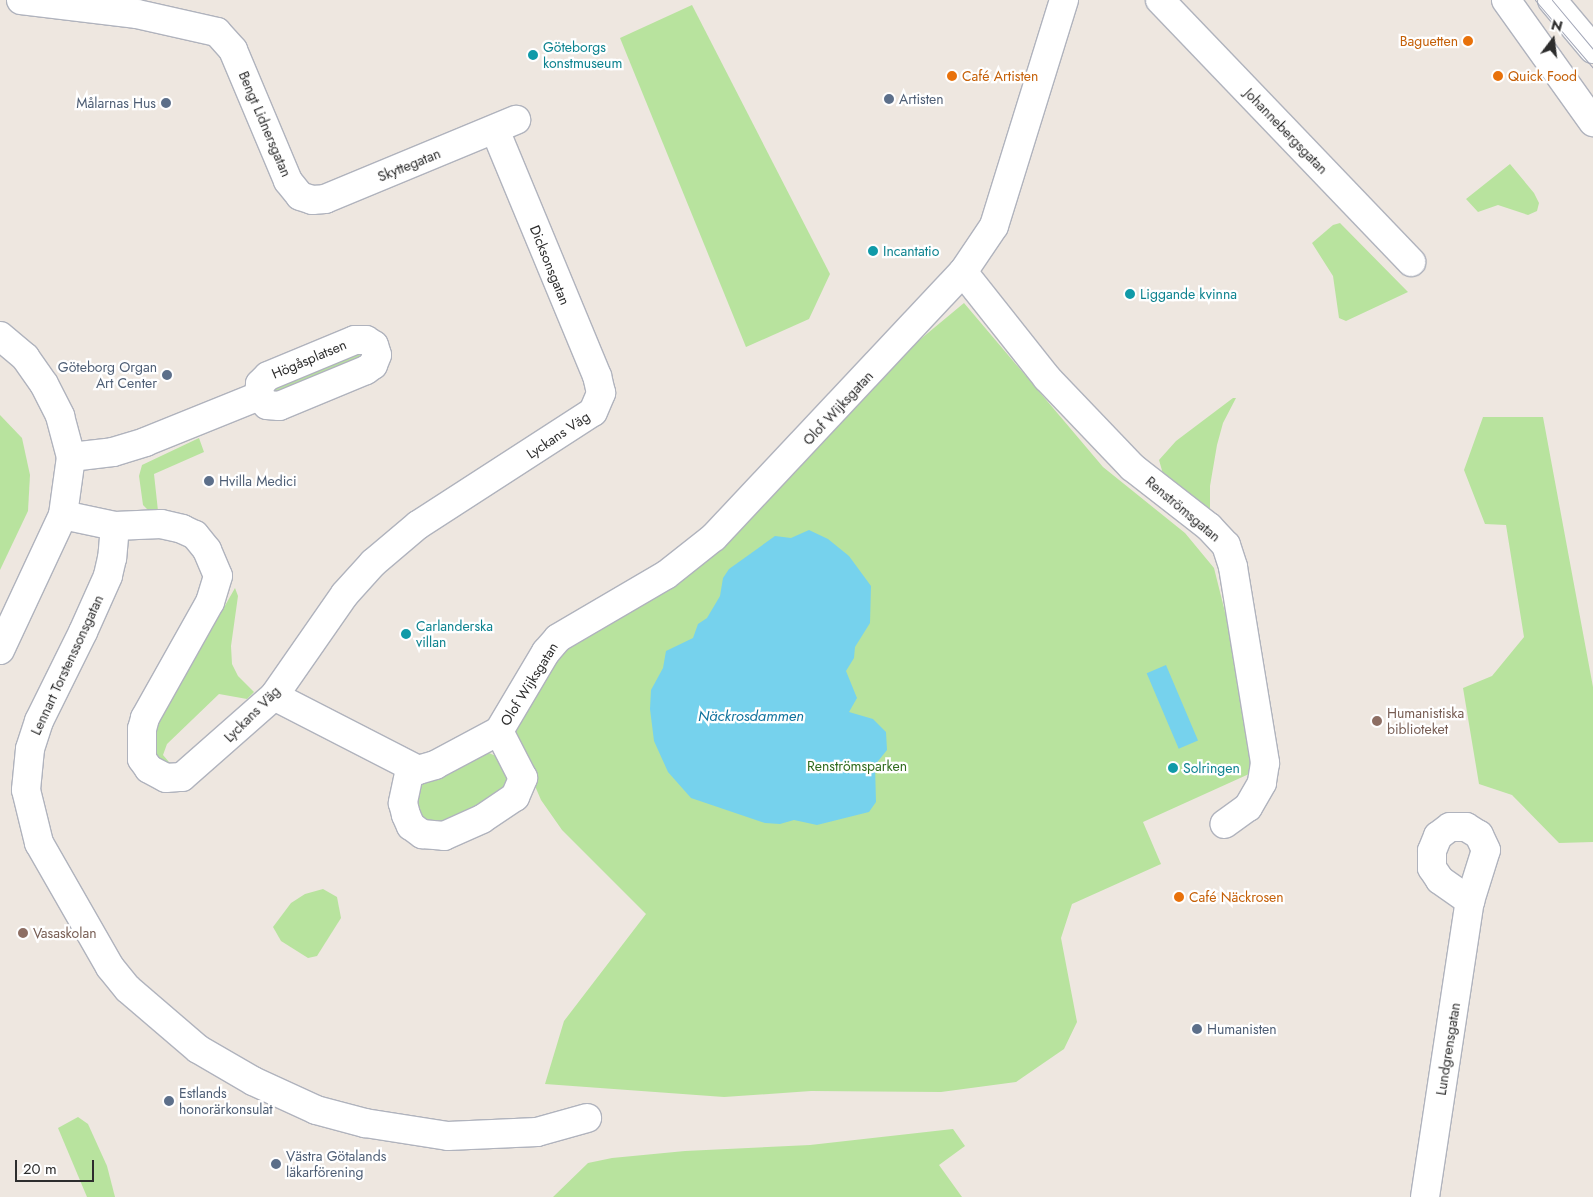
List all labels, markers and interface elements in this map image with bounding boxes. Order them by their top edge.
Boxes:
text: N [1549,14,1565,37]
north arrow [1528,15,1578,65]
place label: Baguetten [1400,33,1458,49]
marker: Baguetten [1462,35,1474,47]
place label: Göteborgs konstmuseum [543,39,622,72]
marker: Göteborgs konstmuseum [527,49,539,61]
place label: Café Artisten [962,68,1038,84]
place label: Quick Food [1508,68,1577,84]
street label: Bengt Lidnersgatan [235,69,295,179]
marker: Café Artisten [946,70,958,82]
marker: Quick Food [1492,70,1504,82]
street label: Johannebergsgatan [1241,85,1331,177]
place label: Artisten [899,91,944,107]
marker: Artisten [883,93,895,105]
place label: Målarnas Hus [76,95,156,111]
marker: Målarnas Hus [160,97,172,109]
street label: Skyttegatan [375,145,443,185]
street label: Dicksonsgatan [526,223,574,307]
place label: Incantatio [883,243,939,259]
marker: Incantatio [867,245,879,257]
place label: Liggande kvinna [1140,286,1237,302]
marker: Liggande kvinna [1124,288,1136,300]
street label: Högåsplatsen [269,336,349,382]
place label: Göteborg Organ Art Center [58,359,157,392]
street label: Olof Wijksgatan [799,367,877,449]
marker: Göteborg Organ Art Center [161,369,173,381]
street label: Lyckans Väg [523,408,593,462]
place label: Hvilla Medici [219,473,297,489]
street label: Renströmsgatan [1142,473,1224,545]
marker: Hvilla Medici [203,475,215,487]
street label: Lennart Torstenssonsgatan [27,592,107,738]
place label: Carlanderska villan [416,618,493,650]
marker: Carlanderska villan [400,628,412,640]
street label: Olof Wijksgatan [497,639,561,729]
street label: Lyckans Väg [220,682,284,746]
place label: Humanistiska biblioteket [1387,705,1464,738]
water label: Näckrosdammen [698,708,804,726]
marker: Humanistiska biblioteket [1371,715,1383,727]
park label: Renströmsparken [807,758,907,774]
place label: Solringen [1183,760,1240,776]
marker: Solringen [1167,762,1179,774]
place label: Café Näckrosen [1189,889,1284,905]
marker: Café Näckrosen [1173,891,1185,903]
place label: Vasaskolan [33,925,96,941]
marker: Vasaskolan [17,927,29,939]
street label: Lundgrensgatan [1432,1001,1464,1097]
place label: Humanisten [1207,1021,1277,1037]
marker: Humanisten [1191,1023,1203,1035]
place label: Estlands honorärkonsulat [179,1085,273,1118]
marker: Estlands honorärkonsulat [163,1095,175,1107]
place label: Västra Götalands läkarförening [286,1148,386,1180]
scale bar [18,1150,96,1182]
text: 20 m [23,1158,57,1180]
marker: Västra Götalands läkarförening [270,1158,282,1170]

